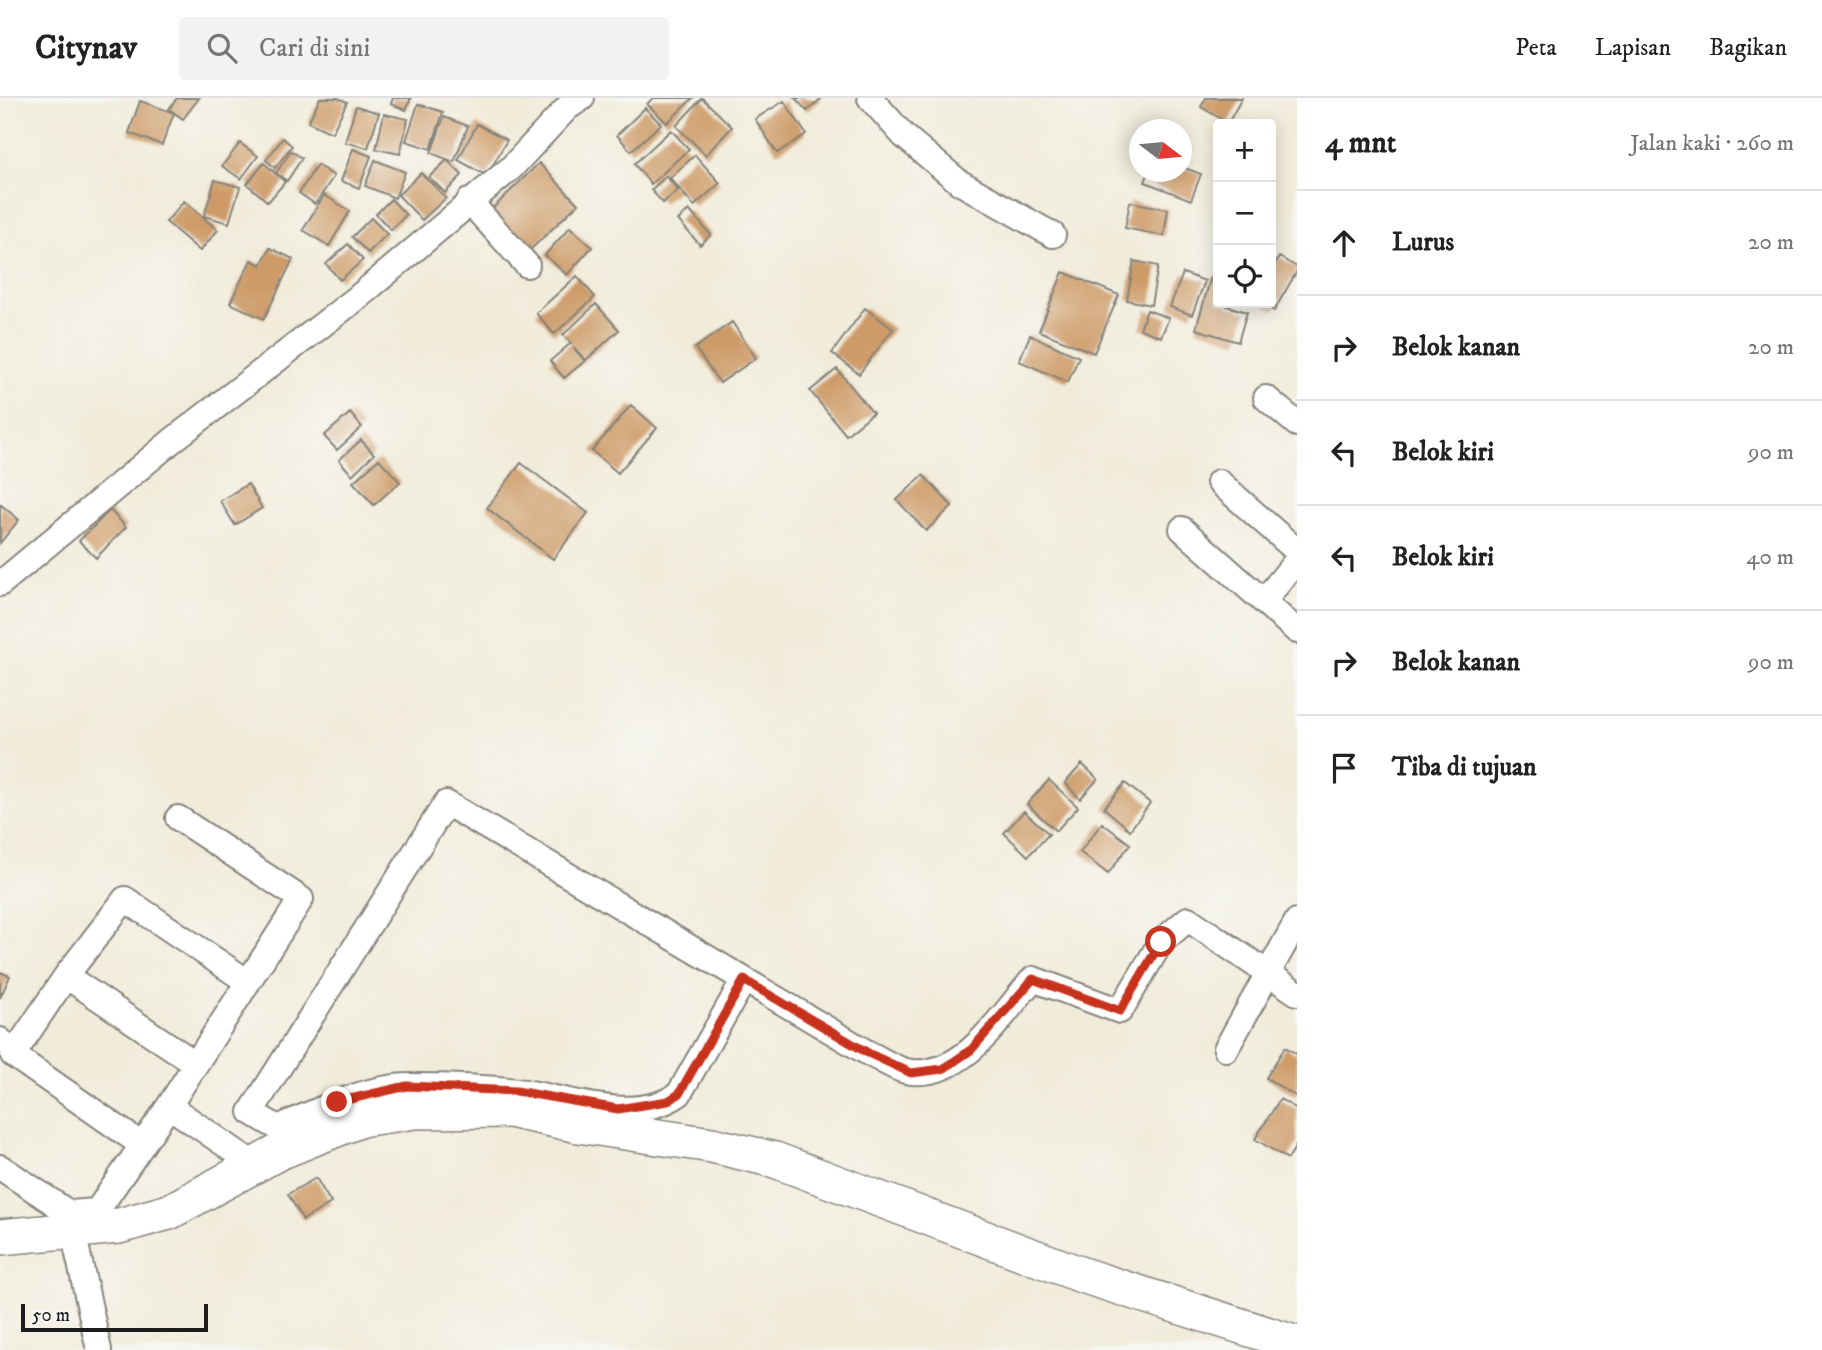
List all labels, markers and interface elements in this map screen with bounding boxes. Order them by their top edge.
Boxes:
search box [179,17,669,80]
text: Citynav [35,28,137,69]
icon: search [203,29,241,67]
text: Cari di sini [259,32,370,65]
text: Peta [1515,33,1557,63]
text: Lapisan [1595,33,1671,63]
text: Bagikan [1709,33,1787,63]
north arrow [1129,119,1192,182]
map controls [1213,119,1276,308]
button: + [1213,119,1276,182]
text: 4 mnt [1325,125,1396,162]
text: Jalan kaki · 260 m [1630,129,1794,158]
button: − [1213,182,1276,245]
icon: ahead [1325,224,1363,262]
text: Lurus [1392,226,1454,259]
text: 20 m [1748,228,1794,257]
button: locate [1213,245,1276,308]
icon: right [1325,329,1363,367]
text: Belok kanan [1392,331,1520,364]
text: 20 m [1748,333,1794,362]
icon: left [1325,434,1363,472]
text: Belok kiri [1392,436,1494,469]
text: 90 m [1748,438,1794,467]
icon: left [1325,539,1363,577]
text: Belok kiri [1392,541,1494,574]
text: 40 m [1746,543,1794,572]
icon: right [1325,644,1363,682]
text: Belok kanan [1392,646,1520,679]
text: 90 m [1748,648,1794,677]
icon: arrive [1325,749,1363,787]
text: Tiba di tujuan [1392,751,1537,784]
route start [1145,926,1176,957]
route end [321,1086,352,1117]
scale bar [21,1301,208,1333]
text: 50 m [32,1304,70,1327]

